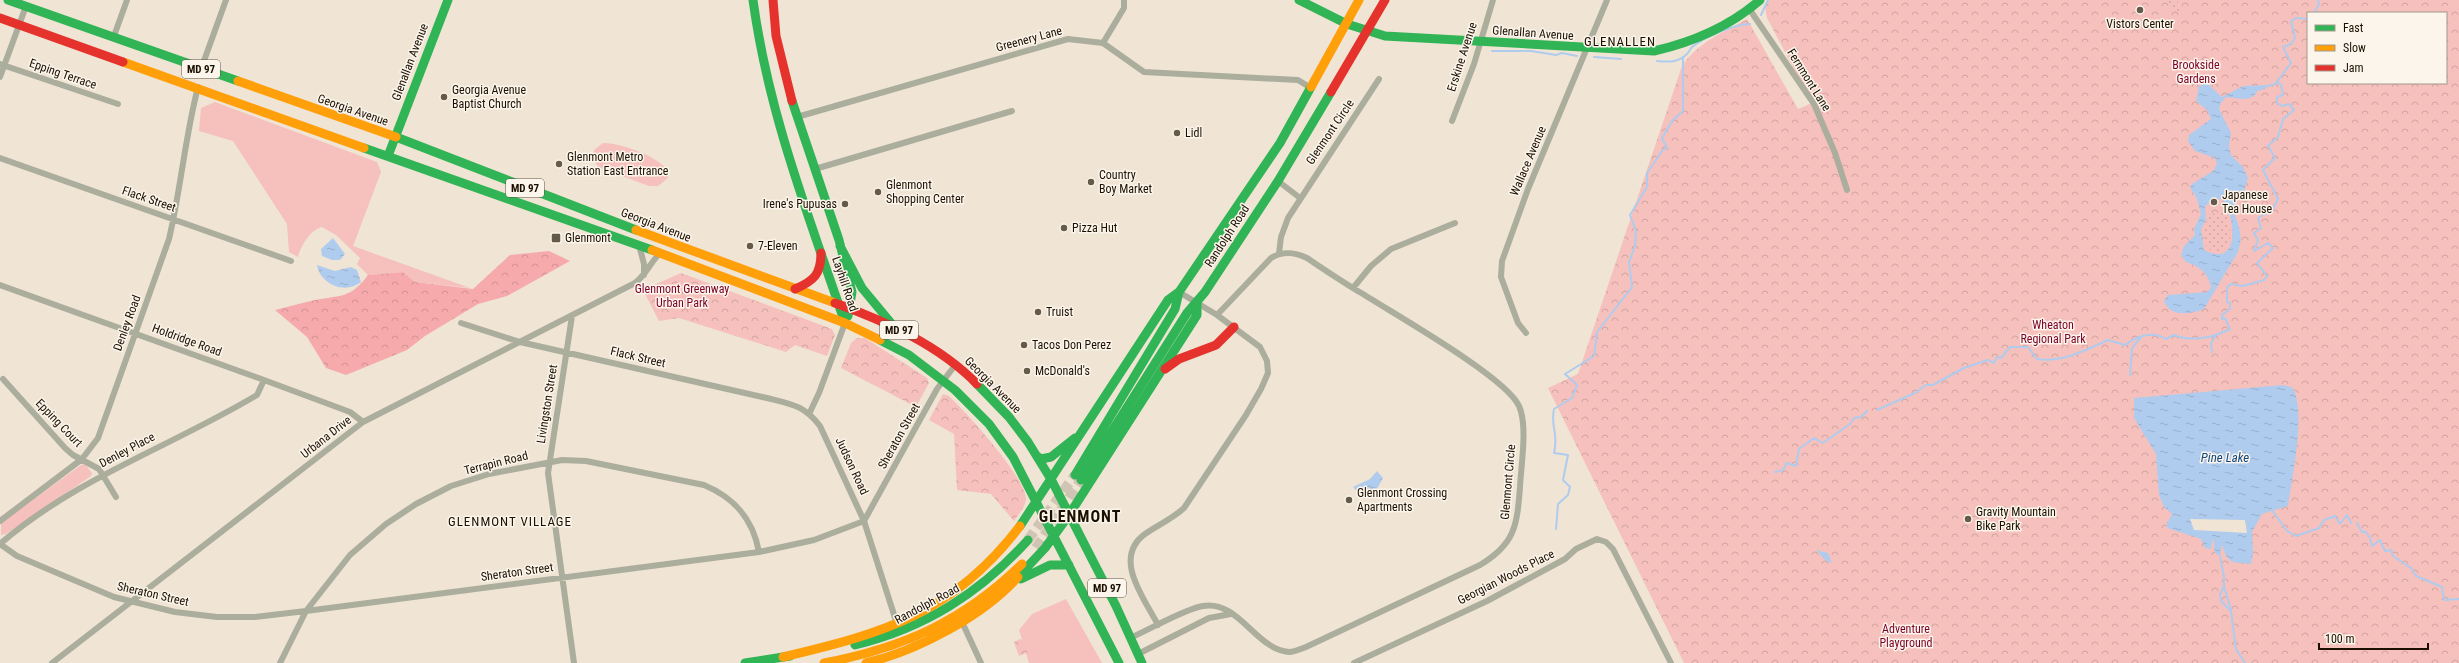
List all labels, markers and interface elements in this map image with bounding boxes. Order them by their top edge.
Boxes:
marker: Vistors Center [2135,5,2145,15]
legend [2307,12,2447,84]
place label: Vistors Center [2106,17,2174,31]
street label: Erskine Avenue [1444,20,1480,93]
street label: Glenallan Avenue [389,21,431,103]
text: Fast [2343,21,2364,35]
street label: Greenery Lane [994,23,1064,55]
street label: Glenallan Avenue [1492,23,1574,43]
district label: GLENALLEN [1584,34,1656,49]
text: Slow [2343,41,2366,55]
street label: Fernmont Lane [1784,46,1834,114]
street label: Epping Terrace [28,56,99,92]
park label: Brookside Gardens [2172,58,2220,86]
road number: MD 97 [182,60,220,78]
text: Jam [2343,61,2364,75]
place label: Georgia Avenue Baptist Church [452,83,526,111]
street label: Georgia Avenue [316,91,391,129]
marker: Georgia Avenue Baptist Church [439,92,449,102]
street label: Glenmont Circle [1303,96,1357,167]
street label: Wallace Avenue [1507,124,1549,198]
place label: Lidl [1185,126,1202,140]
marker: Lidl [1172,128,1182,138]
place label: Glenmont Metro Station East Entrance [567,150,669,178]
marker: Glenmont Metro Station East Entrance [554,159,564,169]
place label: Country Boy Market [1099,168,1153,196]
marker: Country Boy Market [1086,177,1096,187]
place label: Glenmont Shopping Center [886,178,965,206]
road number: MD 97 [506,179,544,197]
street label: Flack Street [120,183,178,215]
marker: Glenmont Shopping Center [873,187,883,197]
place label: Japanese Tea House [2222,188,2273,216]
place label: Irene's Pupusas [763,197,837,211]
marker: Japanese Tea House [2209,197,2219,207]
marker: Irene's Pupusas [840,199,850,209]
street label: Randolph Road [1202,202,1252,270]
street label: Georgia Avenue [619,205,693,245]
place label: Pizza Hut [1072,221,1118,235]
marker: Pizza Hut [1059,223,1069,233]
place label: Glenmont [565,231,611,245]
marker: Glenmont [550,232,562,244]
place label: 7-Eleven [758,239,798,253]
marker: 7-Eleven [745,241,755,251]
street label: Layhill Road [829,255,861,313]
park label: Glenmont Greenway Urban Park [635,282,729,310]
street label: Denley Road [110,293,144,353]
place label: Truist [1046,305,1073,319]
marker: Truist [1033,307,1043,317]
park label: Wheaton Regional Park [2020,318,2086,346]
street label: Holdridge Road [150,321,224,359]
road number: MD 97 [880,321,918,339]
place label: Tacos Don Perez [1032,338,1111,352]
marker: Tacos Don Perez [1019,340,1029,350]
street label: Flack Street [609,344,667,370]
street label: Georgia Avenue [962,354,1024,416]
street label: Livingston Street [534,363,560,444]
place label: McDonald's [1035,364,1090,378]
marker: McDonald's [1022,366,1032,376]
street label: Epping Court [33,396,86,450]
street label: Sheraton Street [875,400,923,471]
street label: Urbana Drive [298,413,354,461]
street label: Denley Place [97,429,157,470]
street label: Judson Road [833,435,871,497]
street label: Glenmont Circle [1498,443,1518,520]
street label: Terrapin Road [463,448,529,478]
water label: Pine Lake [2201,450,2249,465]
place label: Glenmont Crossing Apartments [1357,486,1447,514]
marker: Glenmont Crossing Apartments [1344,495,1354,505]
place label: Gravity Mountain Bike Park [1976,505,2056,533]
district label: GLENMONT [1039,507,1121,526]
district label: GLENMONT VILLAGE [448,514,572,529]
marker: Gravity Mountain Bike Park [1963,514,1973,524]
street label: Georgian Woods Place [1455,546,1557,607]
street label: Sheraton Street [480,560,555,584]
street label: Sheraton Street [116,579,191,609]
road number: MD 97 [1088,579,1126,597]
street label: Randolph Road [892,581,962,627]
park label: Adventure Playground [1879,622,1933,650]
scale bar [2319,625,2428,651]
text: 100 m [2325,632,2355,646]

